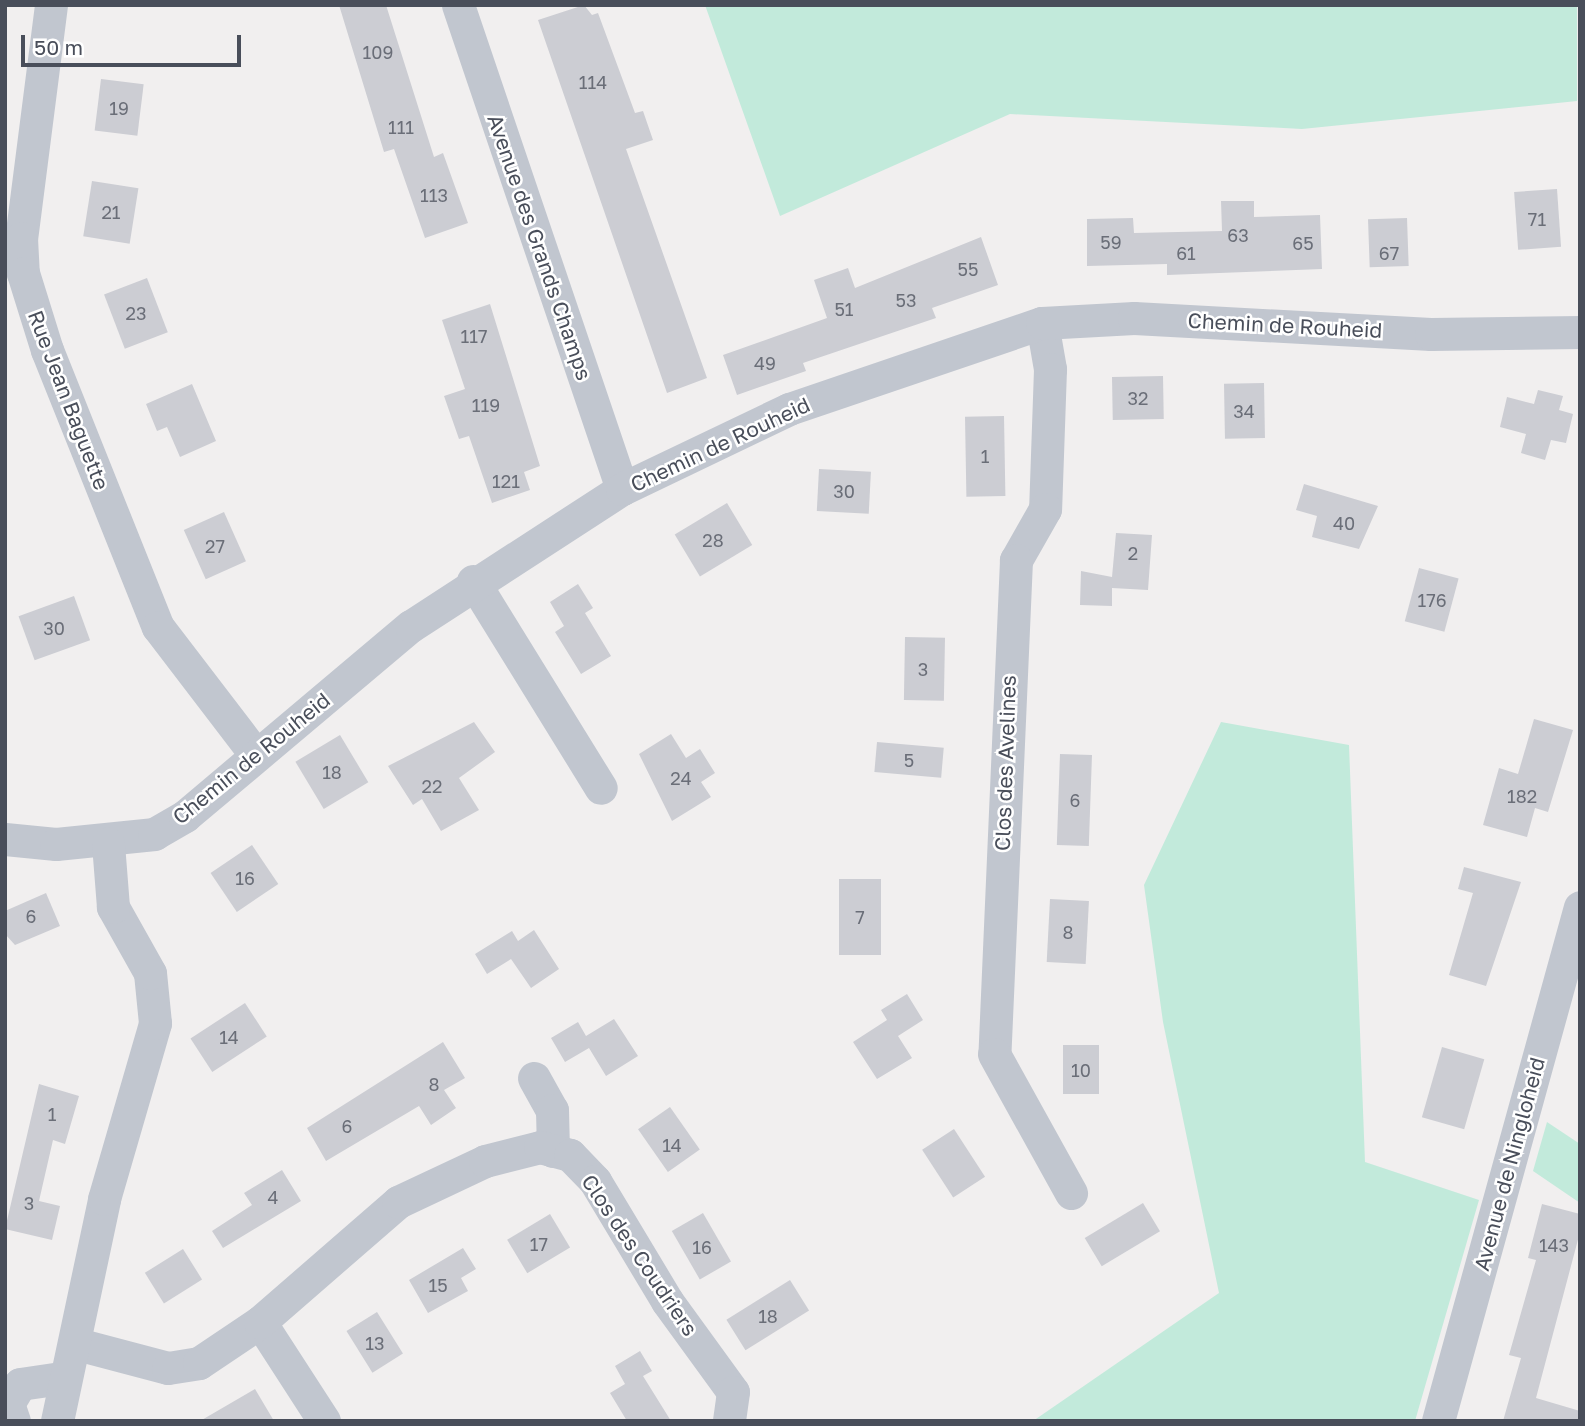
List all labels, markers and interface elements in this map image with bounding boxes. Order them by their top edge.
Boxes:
scale bar [24,21,245,65]
text: 50 m [34,34,83,60]
house number: 109 [363,41,393,63]
house number: 114 [579,71,607,93]
house number: 19 [109,97,129,119]
street label: Avenue des Grands Champs [483,111,597,383]
house number: 111 [388,116,414,138]
house number: 113 [420,184,448,206]
house number: 21 [101,201,121,223]
house number: 71 [1528,208,1546,230]
house number: 63 [1227,224,1249,246]
house number: 59 [1100,231,1122,253]
house number: 65 [1292,232,1314,254]
house number: 61 [1176,242,1196,264]
house number: 67 [1379,242,1399,264]
house number: 55 [958,258,978,280]
house number: 53 [896,289,916,311]
house number: 51 [834,298,854,320]
house number: 23 [126,302,146,324]
street label: Rue Jean Baguette [23,307,115,493]
street label: Chemin de Rouheid [1187,307,1383,343]
house number: 117 [461,325,487,347]
house number: 49 [754,352,776,374]
house number: 32 [1128,387,1148,409]
street label: Chemin de Rouheid [626,391,814,497]
house number: 119 [472,394,500,416]
house number: 34 [1233,400,1255,422]
house number: 1 [981,445,989,467]
house number: 121 [492,470,520,492]
house number: 30 [833,480,855,502]
house number: 40 [1333,512,1355,534]
house number: 28 [702,529,724,551]
house number: 27 [205,535,225,557]
house number: 2 [1128,542,1138,564]
house number: 176 [1417,589,1447,611]
house number: 30 [43,617,65,639]
house number: 3 [918,658,928,680]
street label: Clos des Avelines [989,675,1021,851]
street label: Chemin de Rouheid [167,687,335,829]
house number: 5 [904,749,914,771]
house number: 18 [322,761,342,783]
house number: 24 [670,767,692,789]
house number: 22 [422,775,442,797]
house number: 182 [1507,785,1537,807]
house number: 6 [1070,789,1080,811]
house number: 16 [235,867,255,889]
house number: 6 [26,905,36,927]
house number: 7 [855,906,865,928]
house number: 8 [1063,921,1073,943]
house number: 14 [219,1026,239,1048]
street label: Avenue de Ningloheid [1468,1055,1550,1273]
house number: 10 [1071,1059,1091,1081]
house number: 8 [429,1073,439,1095]
house number: 1 [48,1103,56,1125]
house number: 6 [342,1115,352,1137]
house number: 14 [662,1134,682,1156]
street label: Clos des Coudriers [577,1170,703,1340]
house number: 4 [268,1186,278,1208]
house number: 3 [24,1192,34,1214]
house number: 17 [530,1233,548,1255]
house number: 143 [1539,1234,1569,1256]
house number: 16 [692,1236,712,1258]
house number: 15 [428,1274,448,1296]
house number: 18 [758,1305,778,1327]
house number: 13 [365,1332,385,1354]

